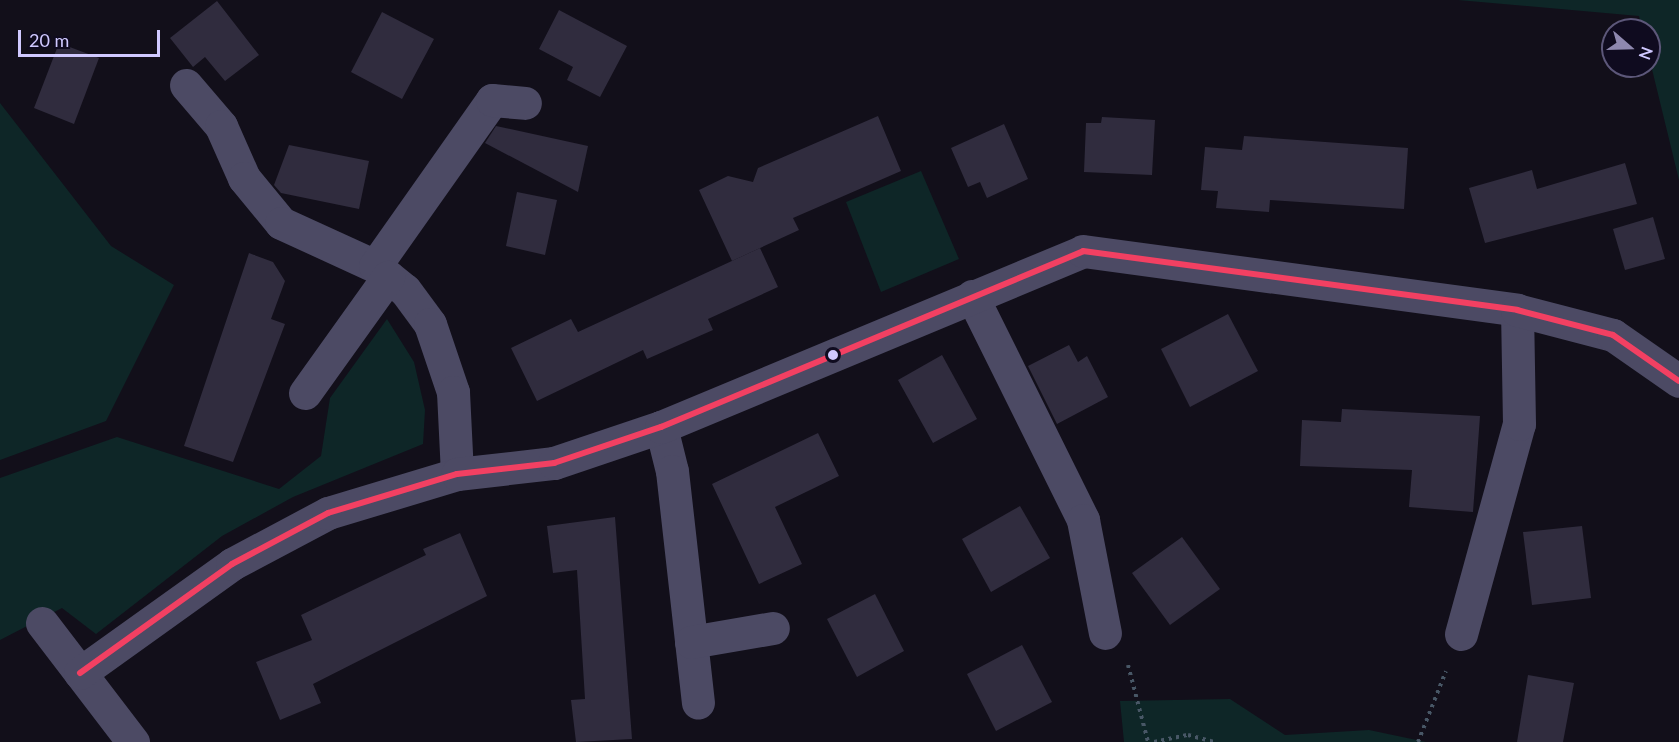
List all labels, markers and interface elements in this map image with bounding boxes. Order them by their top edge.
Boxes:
scale bar [21,18,164,56]
north arrow [1601,18,1661,78]
text: 20 m [29,29,69,51]
text: N [1635,45,1658,63]
unlabelled marker [827,349,839,361]

